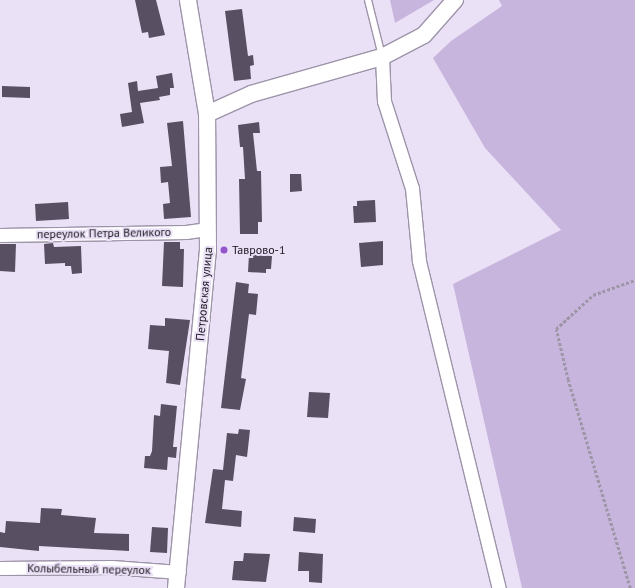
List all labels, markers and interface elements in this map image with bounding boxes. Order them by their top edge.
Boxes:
street label: переулок Петра Великого [37,225,171,241]
place label: Таврово-1 [232,243,285,257]
marker: Таврово-1 [219,245,229,255]
street label: Петровская улица [193,246,215,342]
street label: Колыбельный переулок [27,561,151,577]

